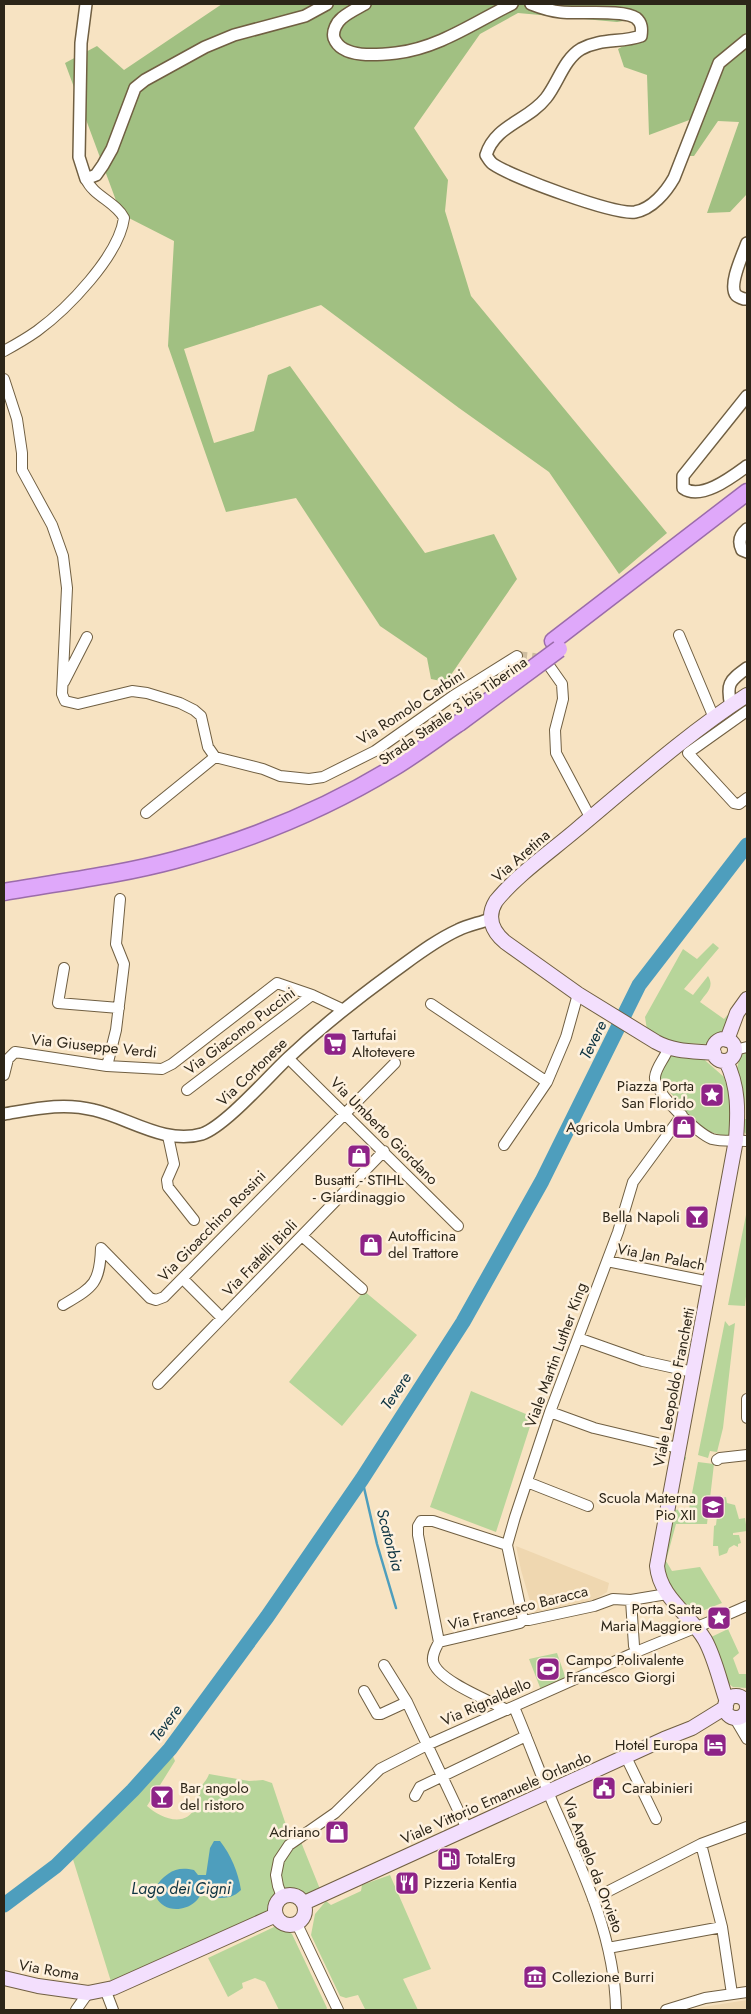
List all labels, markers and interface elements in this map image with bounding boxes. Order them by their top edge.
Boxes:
street label: Strada Statale 3 bis Tiberina [374,651,532,771]
street label: Via Romolo Carbini [353,664,469,750]
street label: Via Aretina [487,825,555,887]
street label: Via Giacomo Puccini [180,982,300,1080]
water label: Tevere [574,1017,612,1063]
place label: Tartufai Altotevere [352,1024,415,1063]
street label: Via Giuseppe Verdi [30,1028,158,1064]
supermarket icon: Tartufai Altotevere [322,1031,348,1057]
street label: Via Cortonese [212,1033,292,1111]
street label: Via Umberto Giordano [325,1072,443,1190]
place label: Piazza Porta San Florido [617,1075,694,1114]
place icon: Piazza Porta San Florido [699,1082,725,1108]
shop icon: Agricola Umbra [671,1114,697,1140]
place label: Agricola Umbra [566,1116,666,1138]
shop icon: Busatti - STIHL - Giardinaggio [346,1143,372,1169]
street label: Via Gioacchino Rossini [153,1165,271,1287]
place label: Busatti - STIHL - Giardinaggio [313,1169,405,1208]
bar icon: Bella Napoli [684,1204,710,1230]
place label: Bella Napoli [602,1206,680,1228]
street label: Via Fratelli Bioli [218,1215,302,1301]
place label: Autofficina del Trattore [388,1225,459,1264]
shop icon: Autofficina del Trattore [358,1232,384,1258]
street label: Via Jan Palach [615,1238,707,1276]
street label: Viale Martin Luther King [519,1279,593,1431]
street label: Viale Leopoldo Franchetti [648,1305,700,1469]
water label: Tevere [375,1368,417,1414]
place label: Scuola Materna Pio XII [598,1487,696,1526]
school or university icon: Scuola Materna Pio XII [700,1494,726,1520]
water label: Scatorbia [371,1506,409,1574]
street label: Via Francesco Baracca [446,1580,590,1636]
place label: Porta Santa Maria Maggiore [601,1598,702,1637]
place icon: Porta Santa Maria Maggiore [706,1605,732,1631]
place label: Campo Polivalente Francesco Giorgi [566,1649,684,1688]
sports icon: Campo Polivalente Francesco Giorgi [535,1656,561,1682]
street label: Via Rignaldello [438,1672,534,1732]
water label: Tevere [144,1700,188,1746]
hotel icon: Hotel Europa [702,1732,728,1758]
place label: Hotel Europa [615,1734,698,1756]
street label: Viale Vittorio Emanuele Orlando [397,1746,595,1850]
public building icon: Carabinieri [591,1775,617,1801]
place label: Bar angolo del ristoro [180,1777,249,1816]
place label: Carabinieri [622,1777,693,1799]
bar icon: Bar angolo del ristoro [149,1784,175,1810]
street label: Via Angelo da Orvieto [557,1794,629,1936]
shop icon: Adriano [324,1819,350,1845]
place label: Adriano [269,1821,320,1843]
fuel station icon: TotalErg [436,1846,462,1872]
place label: TotalErg [466,1848,516,1870]
restaurant icon: Pizzeria Kentia [394,1870,420,1896]
place label: Pizzeria Kentia [424,1872,517,1894]
water label: Lago dei Cigni [131,1877,232,1900]
street label: Via Roma [17,1954,81,1986]
museum icon: Collezione Burri [522,1964,548,1990]
place label: Collezione Burri [552,1966,654,1988]

